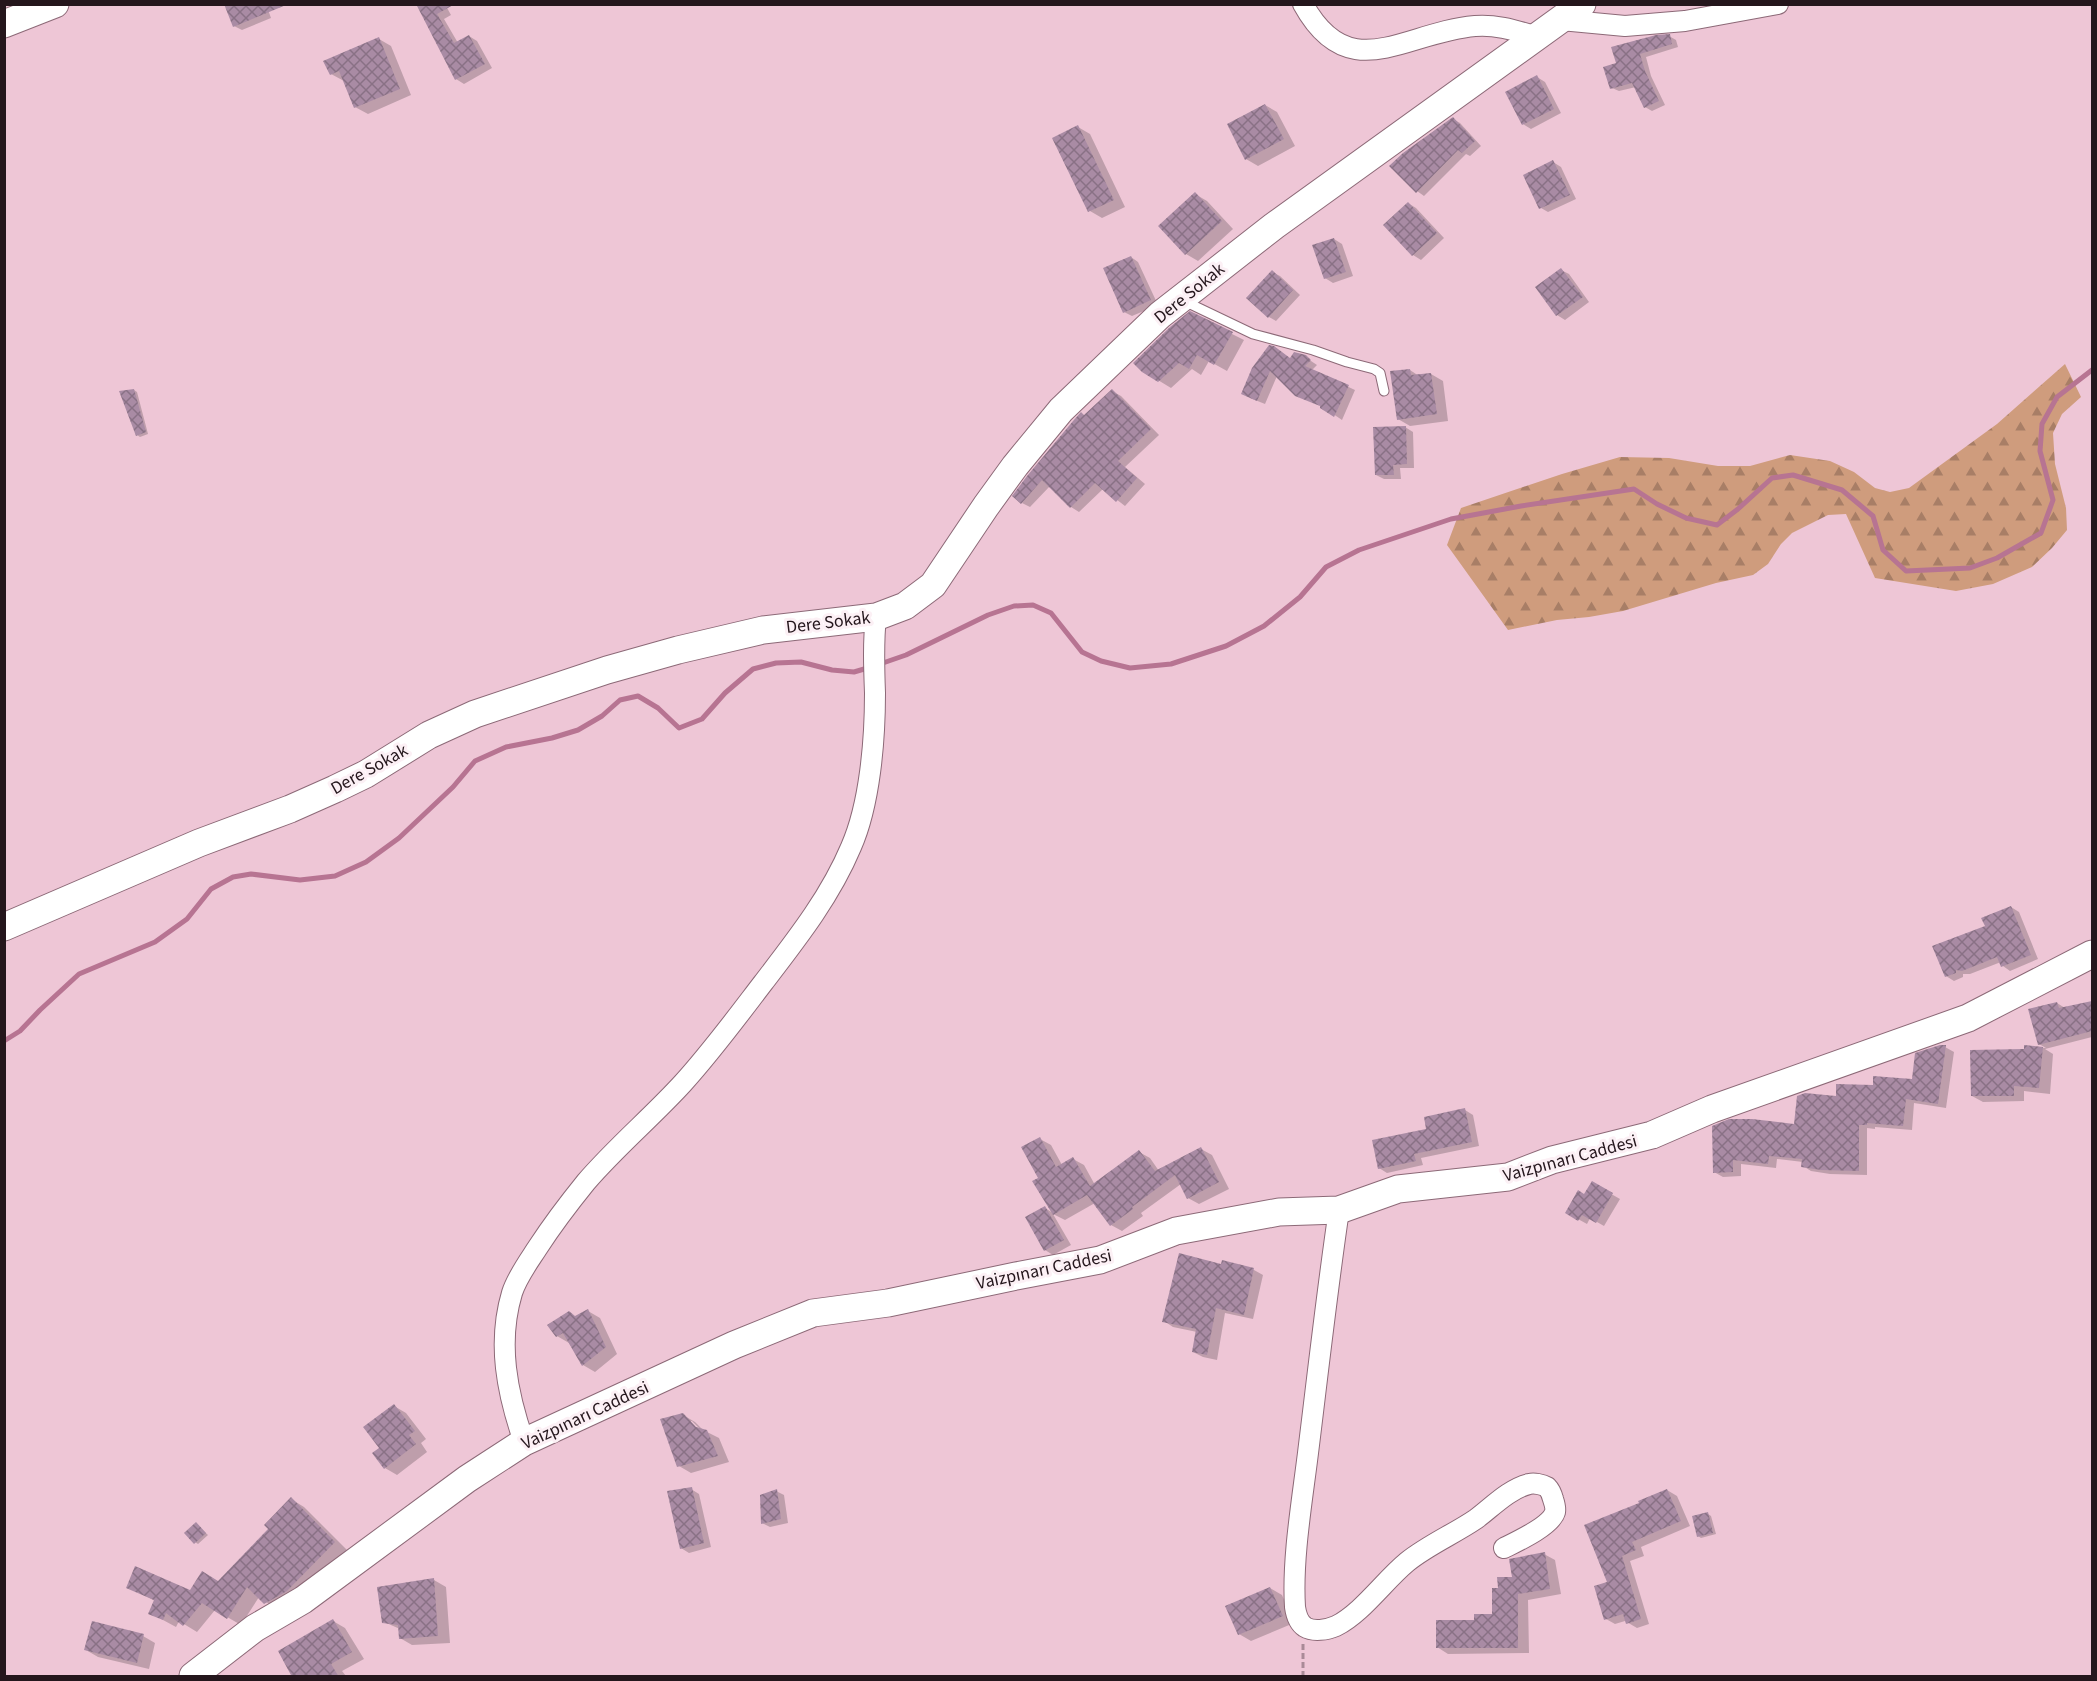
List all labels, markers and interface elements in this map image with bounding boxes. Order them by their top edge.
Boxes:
street label: Dere Sokak [1149,257,1230,330]
street label: Dere Sokak [785,605,872,640]
street label: Dere Sokak [326,738,412,801]
street label: Vaizpınarı Caddesi [1500,1129,1640,1188]
street label: Vaizpınarı Caddesi [974,1243,1114,1296]
street label: Vaizpınarı Caddesi [517,1375,653,1456]

